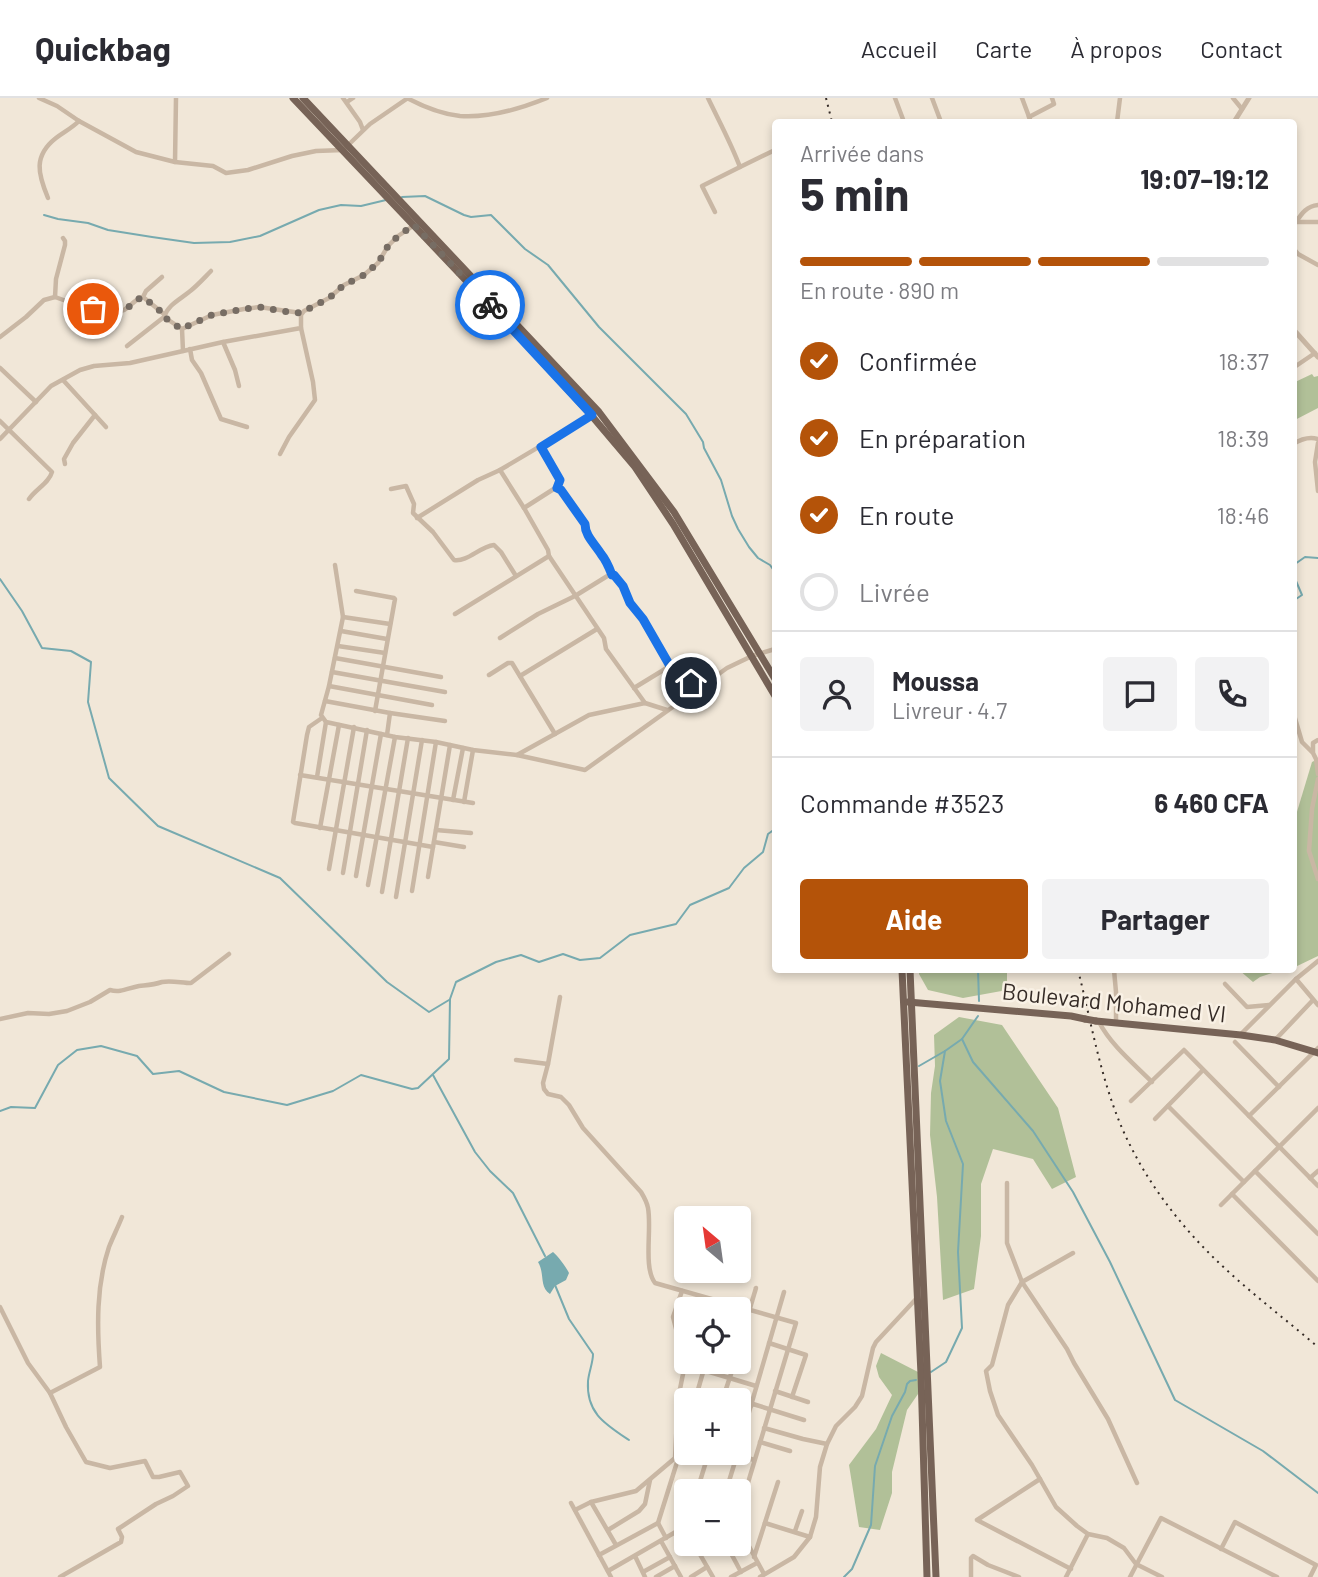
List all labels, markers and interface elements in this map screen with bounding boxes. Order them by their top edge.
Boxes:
text: Quickbag [35,28,171,68]
text: Accueil [861,34,937,63]
text: Carte [975,34,1032,63]
text: À propos [1070,34,1162,63]
text: Contact [1200,34,1283,63]
text: Arrivée dans [800,139,924,167]
text: 19:07–19:12 [1140,163,1269,194]
text: 5 min [800,165,909,220]
courier [455,270,525,340]
text: En route · 890 m [800,276,959,304]
pin [63,279,123,339]
icon: bike [471,286,509,324]
icon: bag [74,290,112,328]
icon: check [800,342,838,380]
text: Confirmée [859,345,977,376]
text: 18:37 [1218,347,1269,375]
icon: check [800,419,838,457]
text: En préparation [859,422,1026,453]
text: 18:39 [1217,424,1269,452]
icon: check [800,496,838,534]
text: En route [859,499,954,530]
text: 18:46 [1217,501,1269,529]
text: Livrée [859,576,930,607]
pin [661,653,721,713]
button: person [800,657,874,731]
button: chat [1103,657,1177,731]
button: phone [1195,657,1269,731]
icon: home [672,664,710,702]
text: Moussa [892,665,979,696]
text: Livreur · 4.7 [892,696,1007,724]
text: Commande #3523 [800,787,1004,818]
text: 6 460 CFA [1154,787,1269,818]
button: Aide [800,879,1028,959]
button: Partager [1042,879,1269,959]
street label: Boulevard Mohamed VI [1001,976,1228,1028]
north arrow [674,1206,751,1283]
map controls [674,1206,751,1556]
button: locate [674,1297,751,1374]
button: + [674,1388,751,1465]
button: − [674,1479,751,1556]

